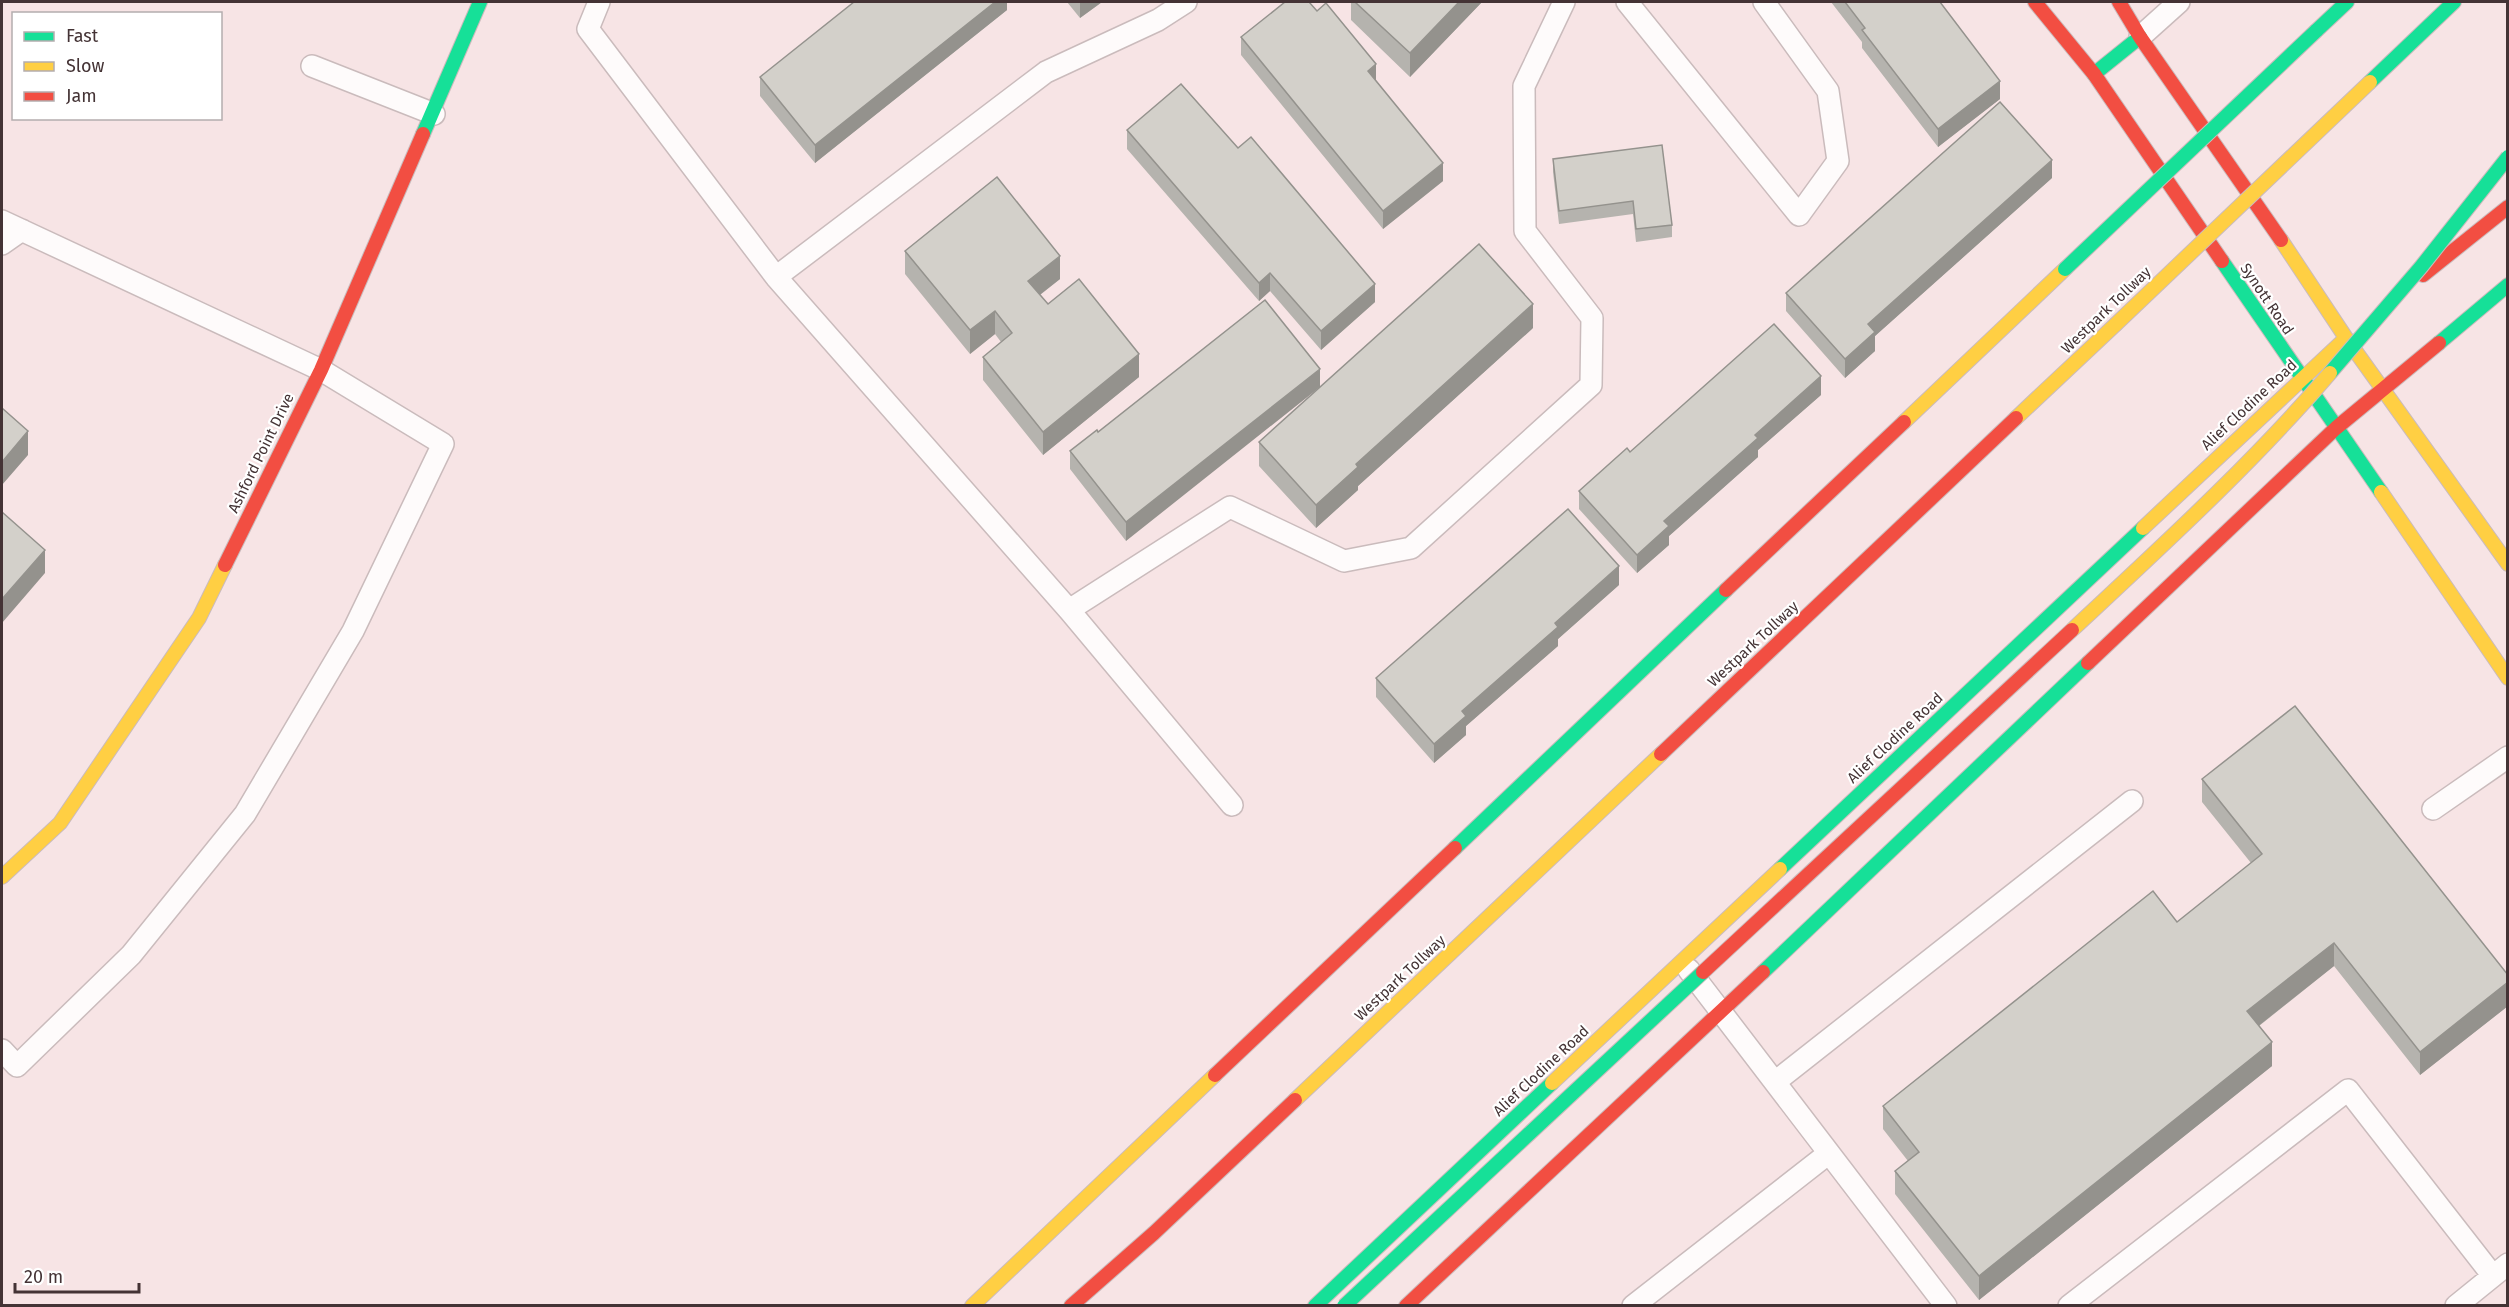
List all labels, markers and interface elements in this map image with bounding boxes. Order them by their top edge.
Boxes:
legend [12,12,222,120]
text: Fast [66,25,99,47]
text: Slow [66,55,105,77]
text: Jam [66,85,97,107]
street label: Synott Road [2237,260,2297,338]
street label: Westpark Tollway [2057,262,2155,357]
street label: Alief Clodine Road [2197,356,2301,454]
street label: Ashford Point Drive [224,390,298,516]
street label: Westpark Tollway [1704,597,1803,691]
street label: Alief Clodine Road [1843,689,1947,787]
street label: Westpark Tollway [1351,931,1450,1025]
street label: Alief Clodine Road [1489,1022,1593,1120]
scale bar [15,1256,140,1294]
text: 20 m [24,1266,63,1288]

